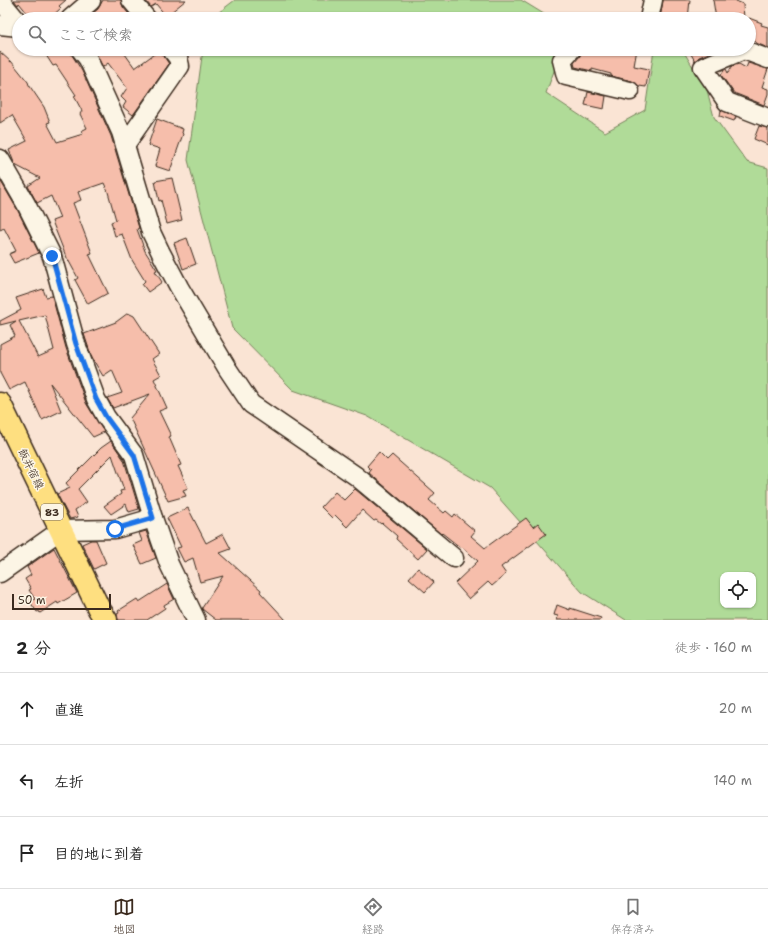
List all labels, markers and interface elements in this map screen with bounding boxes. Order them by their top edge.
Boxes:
search box [12,12,756,56]
icon: search [26,23,48,45]
text: ここで検索 [58,25,133,45]
route end [43,247,61,265]
street label: 飯井宿線 [15,446,47,492]
road number: 83 [41,504,63,520]
route start [106,520,124,538]
map controls [720,572,756,608]
button: locate [720,572,756,608]
scale bar [12,592,111,611]
text: 50 m [18,593,46,608]
text: 2 分 [16,637,51,659]
text: 徒歩 · 160 m [675,639,752,656]
icon: ahead [16,698,38,720]
text: 直進 [54,700,84,720]
text: 20 m [719,700,752,717]
icon: left [16,770,38,792]
text: 左折 [54,772,84,792]
text: 140 m [713,772,752,789]
icon: arrive [16,842,38,864]
text: 目的地に到着 [54,844,144,864]
tab: 地図 [113,896,135,937]
tab: 経路 [362,896,384,937]
tab: 保存済み [611,896,655,937]

